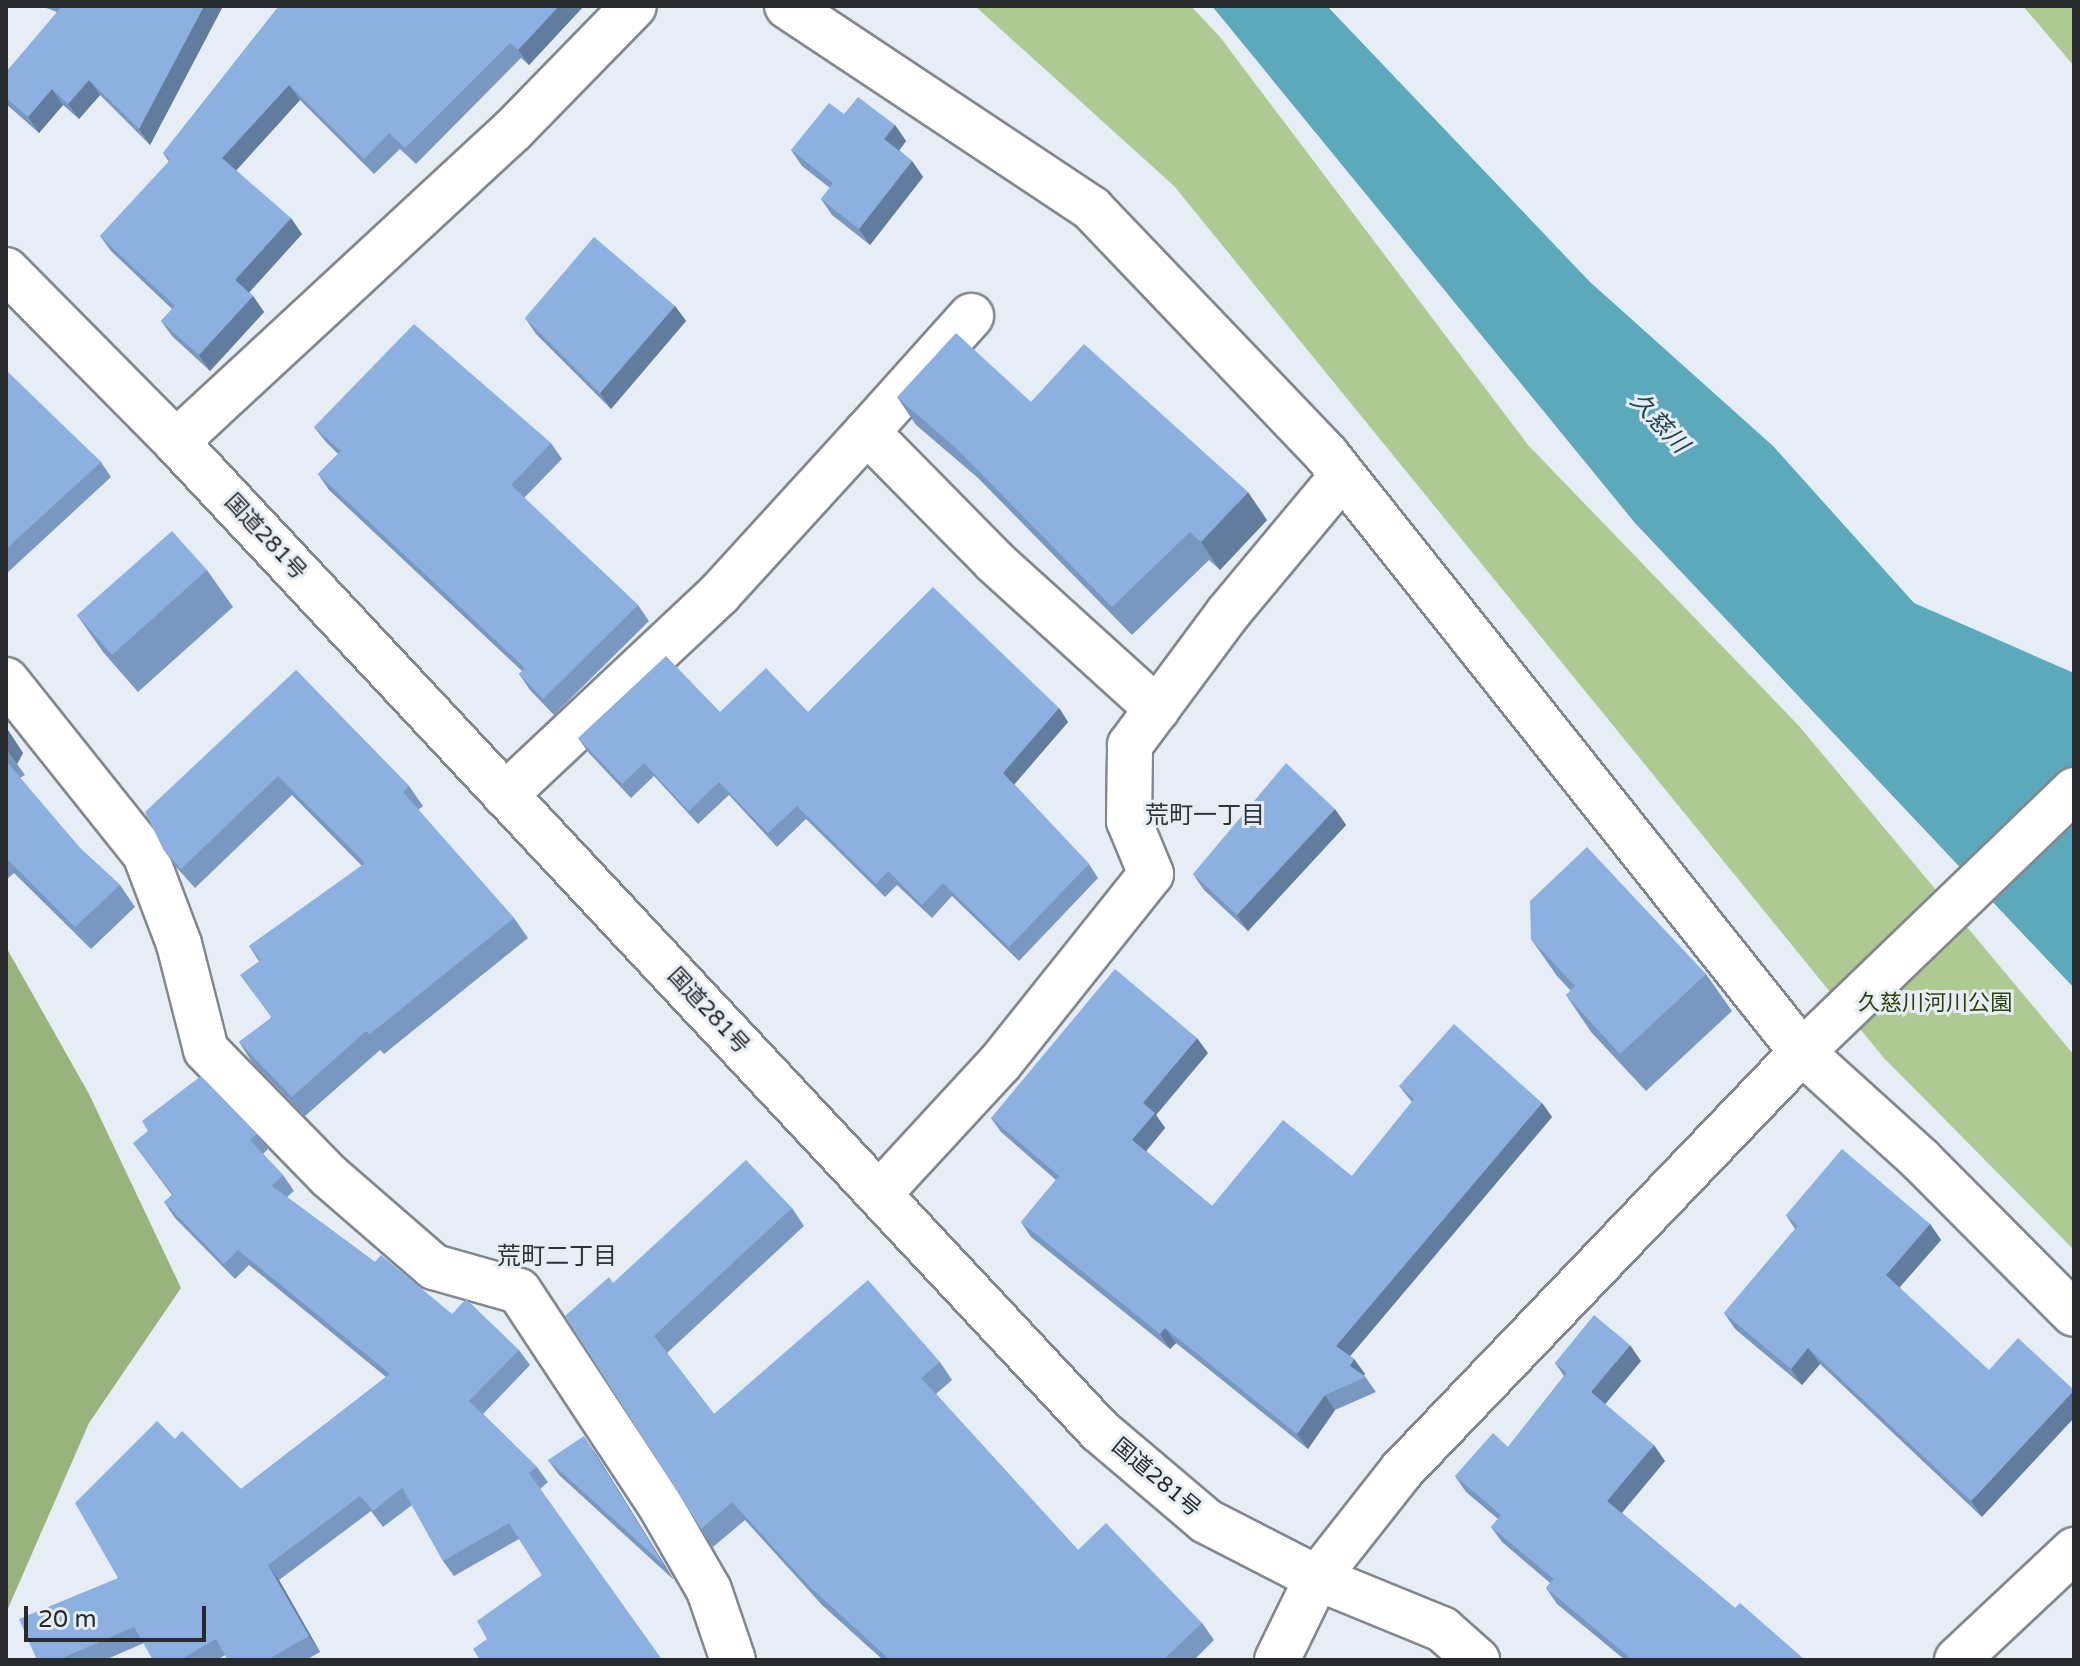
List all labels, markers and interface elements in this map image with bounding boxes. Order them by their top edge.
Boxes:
water label: 久慈川 [1624,387,1694,459]
street label: 国道281号 [219,489,311,585]
district label: 荒町一丁目 [1145,802,1265,830]
street label: 国道281号 [662,963,754,1059]
park label: 久慈川河川公園 [1858,991,2012,1017]
district label: 荒町二丁目 [497,1243,617,1271]
street label: 国道281号 [1106,1433,1206,1523]
scale bar [28,1590,210,1640]
text: 20 m [38,1605,96,1634]

